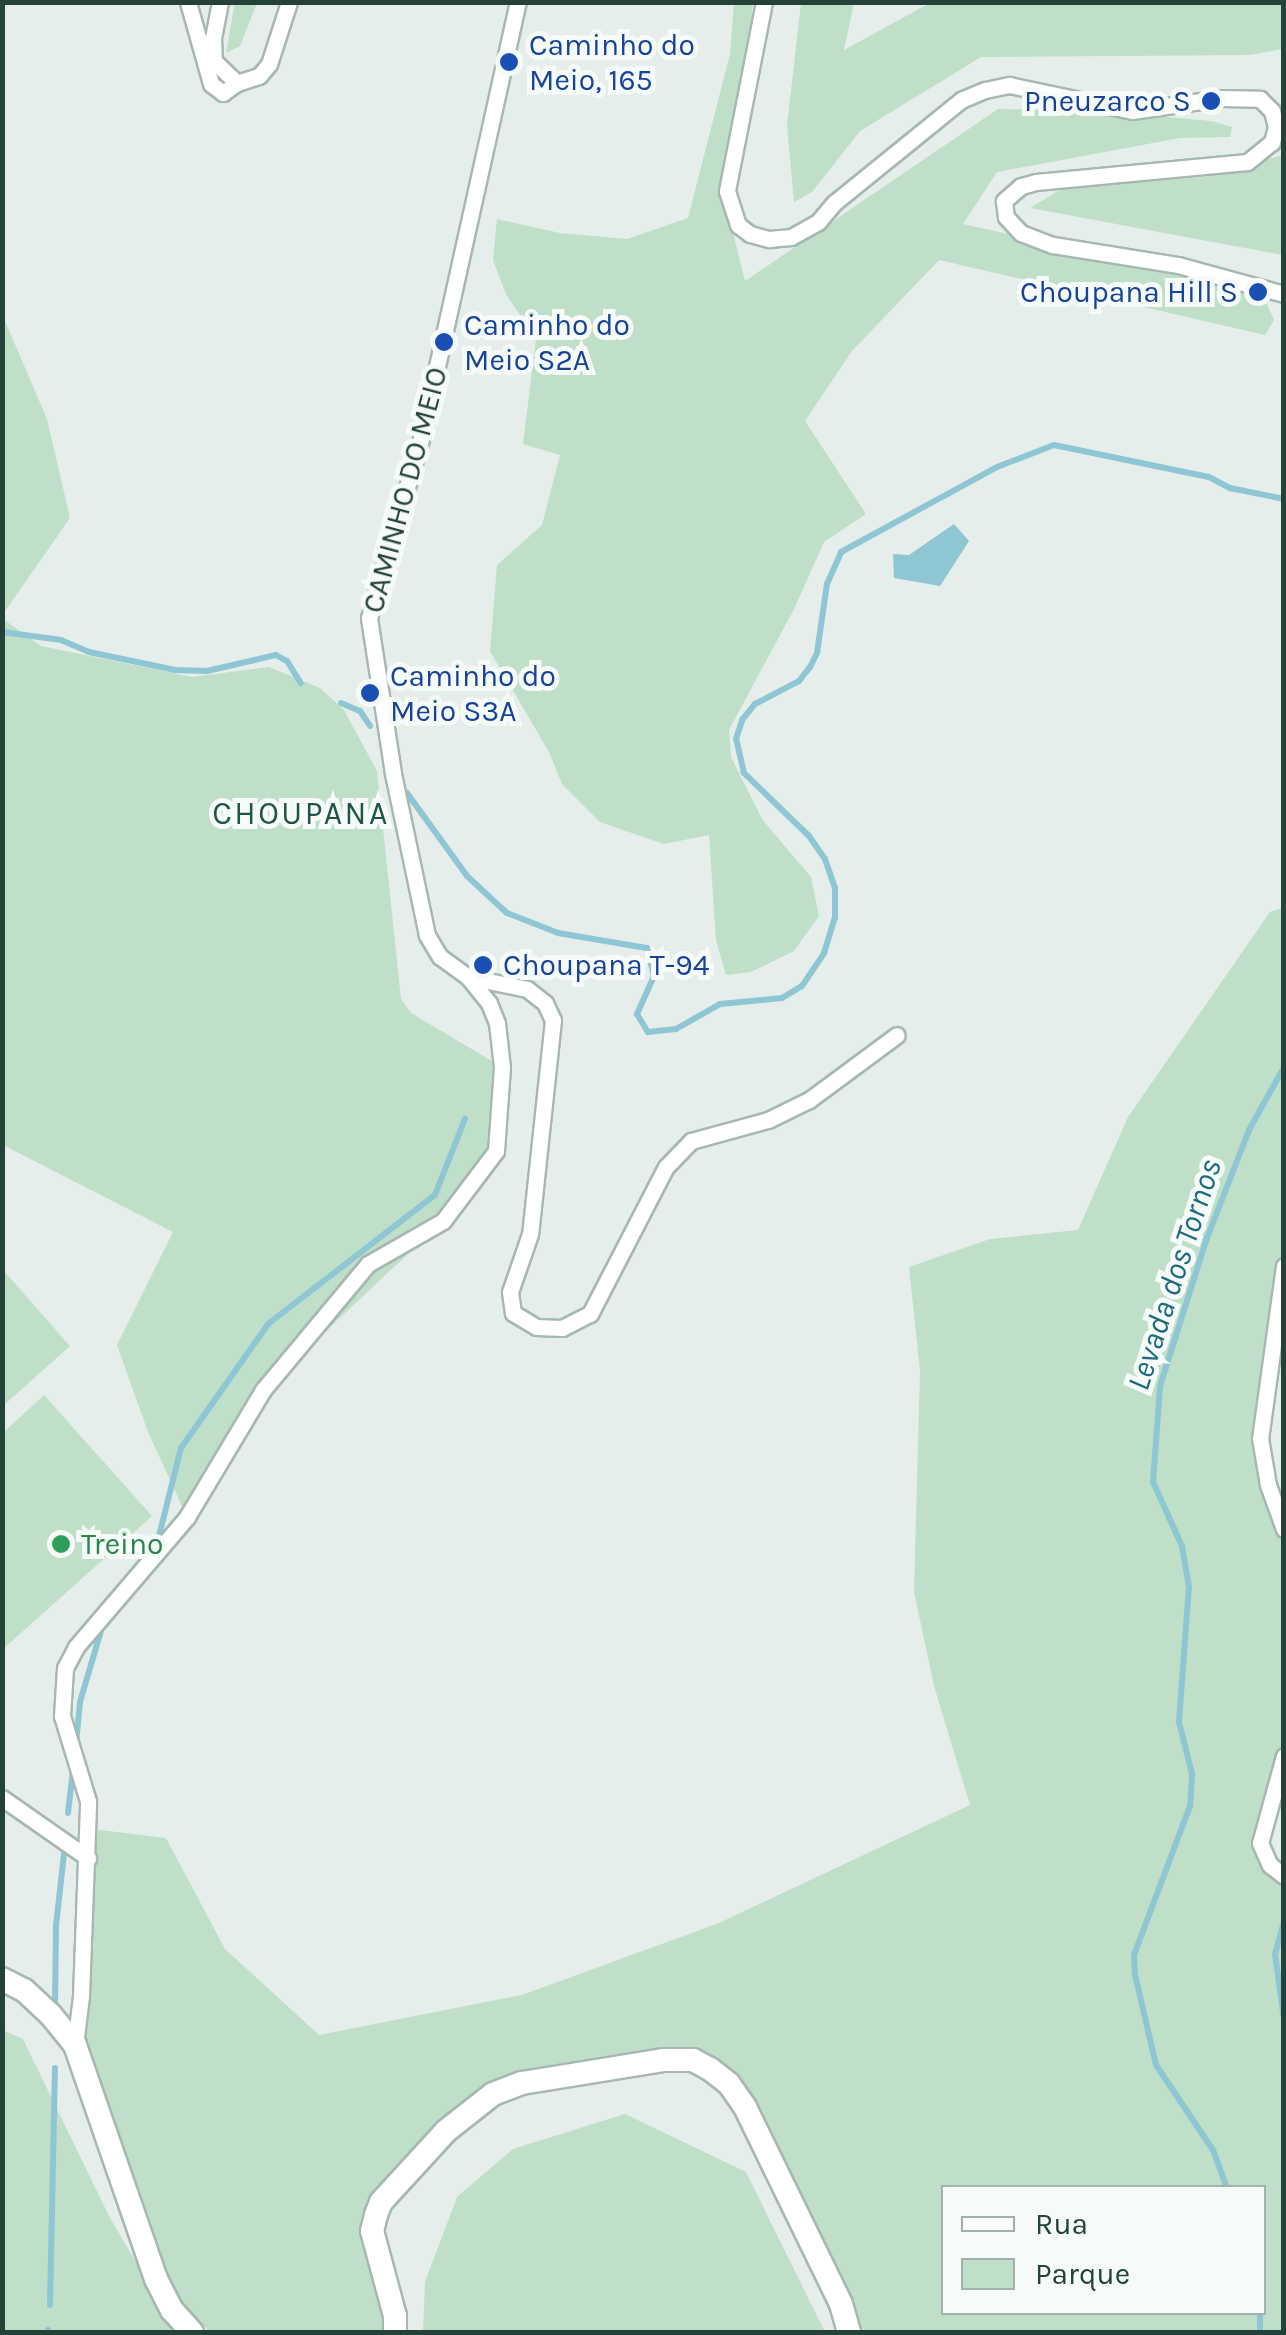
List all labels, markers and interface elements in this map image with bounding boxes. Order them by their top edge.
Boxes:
place label: Caminho do Meio, 165 [529,27,695,98]
marker: Caminho do Meio, 165 [498,51,520,73]
place label: Pneuzarco S [1024,83,1191,119]
marker: Pneuzarco S [1200,90,1222,112]
place label: Choupana Hill S [1020,274,1238,310]
marker: Choupana Hill S [1247,281,1269,303]
place label: Caminho do Meio S2A [464,307,630,378]
marker: Caminho do Meio S2A [433,331,455,353]
street label: CAMINHO DO MEIO [355,363,455,617]
place label: Caminho do Meio S3A [390,658,556,728]
marker: Caminho do Meio S3A [359,682,381,704]
district label: CHOUPANA [212,795,390,833]
place label: Choupana T-94 [503,947,709,983]
marker: Choupana T-94 [472,954,494,976]
water label: Levada dos Tornos [1120,1155,1230,1395]
place label: Treino [81,1526,164,1562]
marker: Treino [50,1533,72,1555]
legend [941,2185,1266,2315]
text: Rua [1035,2206,1088,2242]
text: Parque [1035,2256,1130,2292]

